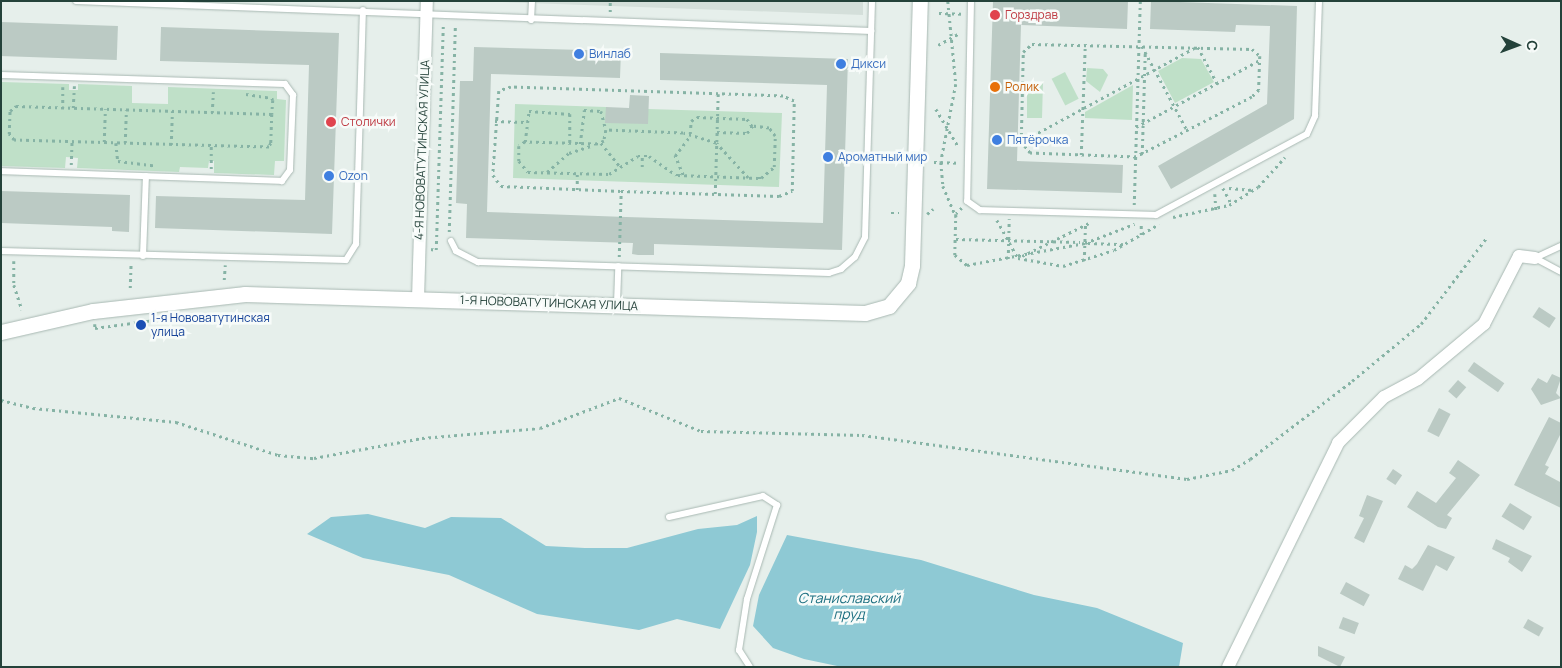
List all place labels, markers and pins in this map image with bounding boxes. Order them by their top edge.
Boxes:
place label: Горздрав [1005,8,1058,22]
marker: Горздрав [989,9,1001,21]
place label: Винлаб [589,47,631,61]
marker: Винлаб [573,48,585,60]
place label: Дикси [851,57,886,71]
marker: Дикси [835,58,847,70]
place label: Ролик [1005,80,1039,94]
marker: Ролик [989,81,1001,93]
place label: Столички [341,115,396,129]
marker: Столички [325,116,337,128]
place label: Пятёрочка [1007,133,1068,147]
marker: Пятёрочка [991,134,1003,146]
place label: Ароматный мир [838,150,927,164]
marker: Ароматный мир [822,151,834,163]
place label: Ozon [339,169,368,183]
marker: Ozon [323,170,335,182]
place label: 1-я Нововатутинская улица [151,311,270,339]
marker: 1-я Нововатутинская улица [135,319,147,331]

